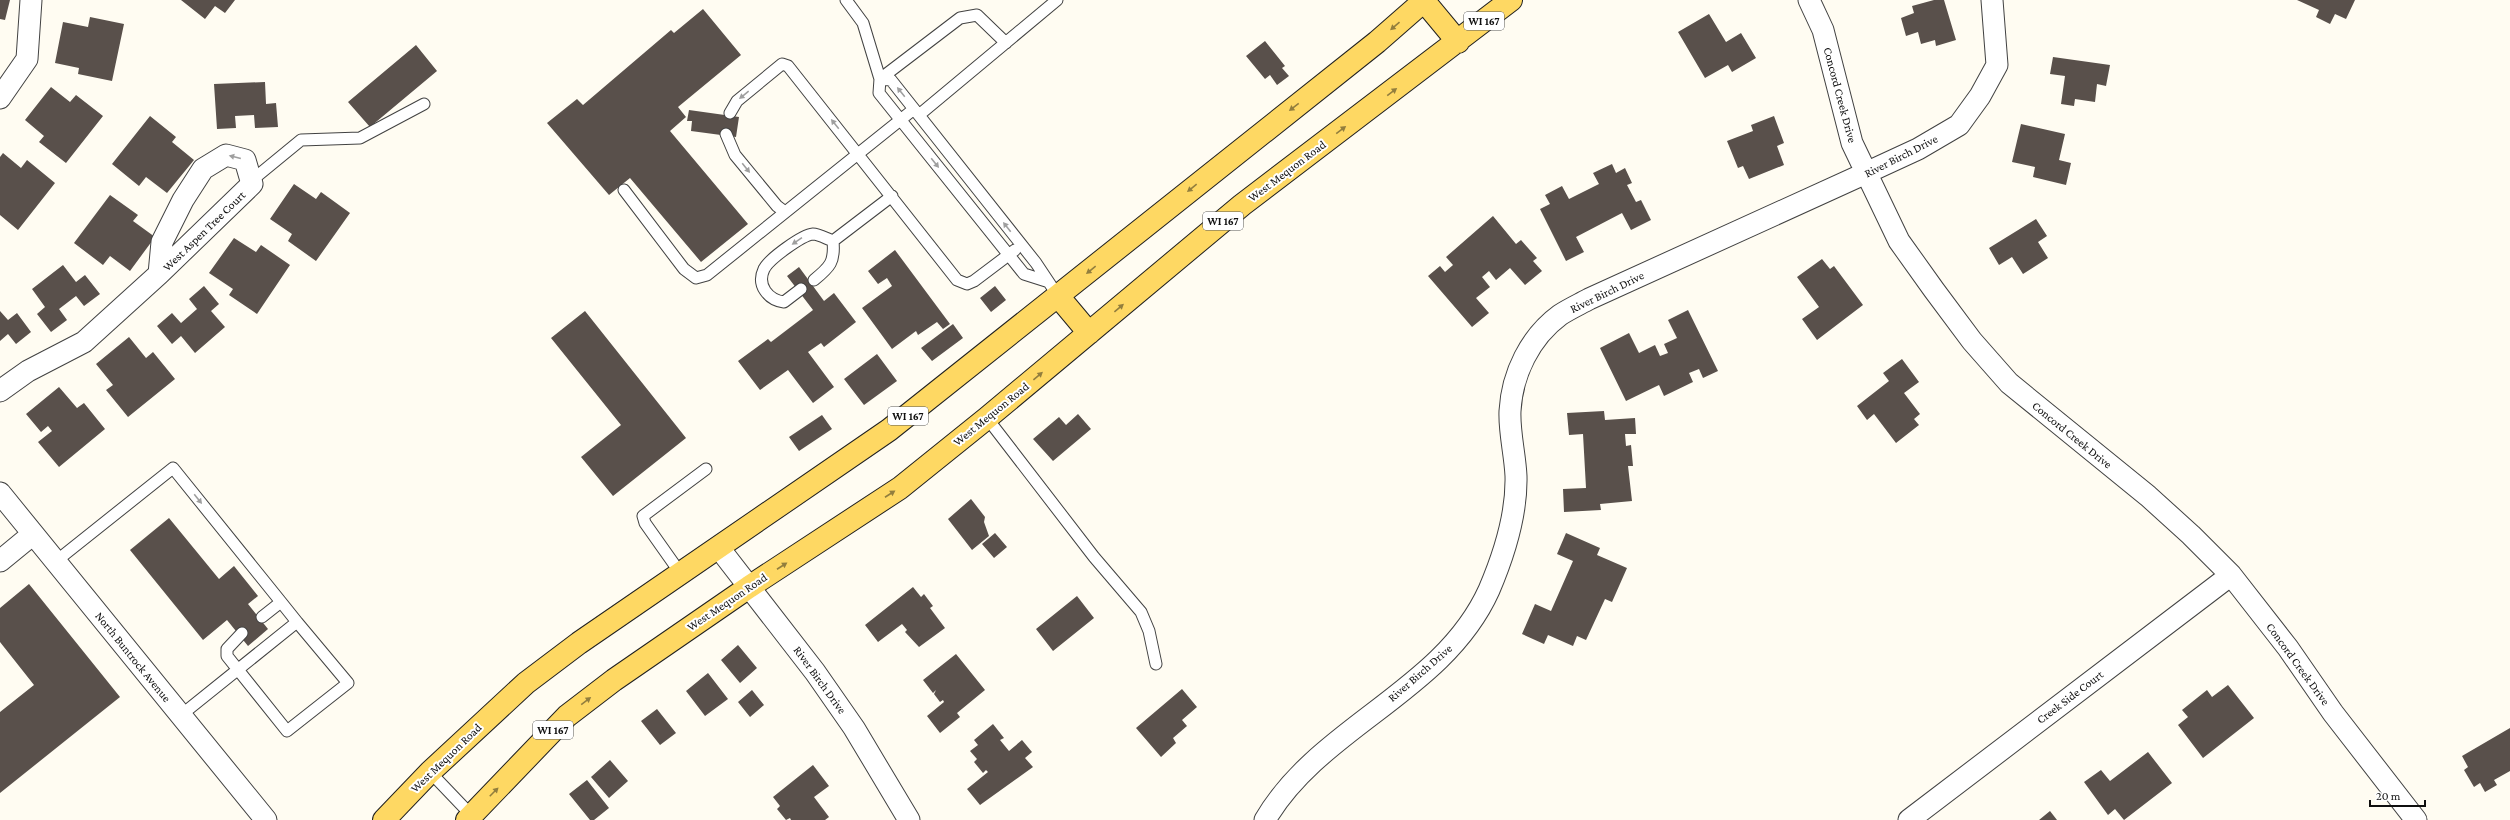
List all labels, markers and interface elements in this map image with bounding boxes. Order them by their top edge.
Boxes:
road number: WI 167 [1464,12,1504,30]
one-way arrow [1390,21,1401,30]
street label: Concord Creek Drive [1820,46,1860,144]
one-way arrow [896,87,905,97]
one-way arrow [1386,88,1397,96]
one-way arrow [739,91,749,100]
one-way arrow [1289,103,1300,111]
one-way arrow [831,118,839,129]
one-way arrow [1336,126,1346,134]
street label: River Birch Drive [1862,132,1940,180]
street label: West Mequon Road [1245,137,1329,205]
one-way arrow [229,154,242,160]
one-way arrow [931,158,940,169]
one-way arrow [741,162,750,173]
one-way arrow [1187,184,1198,192]
street label: West Aspen Tree Court [160,187,249,274]
road number: WI 167 [1203,212,1243,230]
one-way arrow [1003,221,1012,232]
one-way arrow [792,237,802,245]
one-way arrow [1086,265,1097,274]
street label: River Birch Drive [1568,268,1646,316]
one-way arrow [1114,303,1125,312]
one-way arrow [1032,371,1043,380]
street label: West Mequon Road [950,379,1032,449]
street label: Concord Creek Drive [2029,399,2115,471]
road number: WI 167 [888,407,928,425]
one-way arrow [885,490,895,498]
one-way arrow [193,493,202,504]
one-way arrow [776,562,787,570]
street label: West Mequon Road [684,570,770,634]
street label: North Buntrock Avenue [92,609,174,705]
street label: Concord Creek Drive [2263,620,2333,708]
street label: River Birch Drive [1385,641,1455,705]
street label: River Birch Drive [791,643,849,717]
street label: Creek Side Court [2034,667,2107,727]
one-way arrow [581,697,592,705]
street label: West Mequon Road [408,720,485,795]
road number: WI 167 [533,721,573,739]
scale bar [2370,782,2425,808]
one-way arrow [489,787,499,797]
text: 20 m [2376,789,2401,803]

